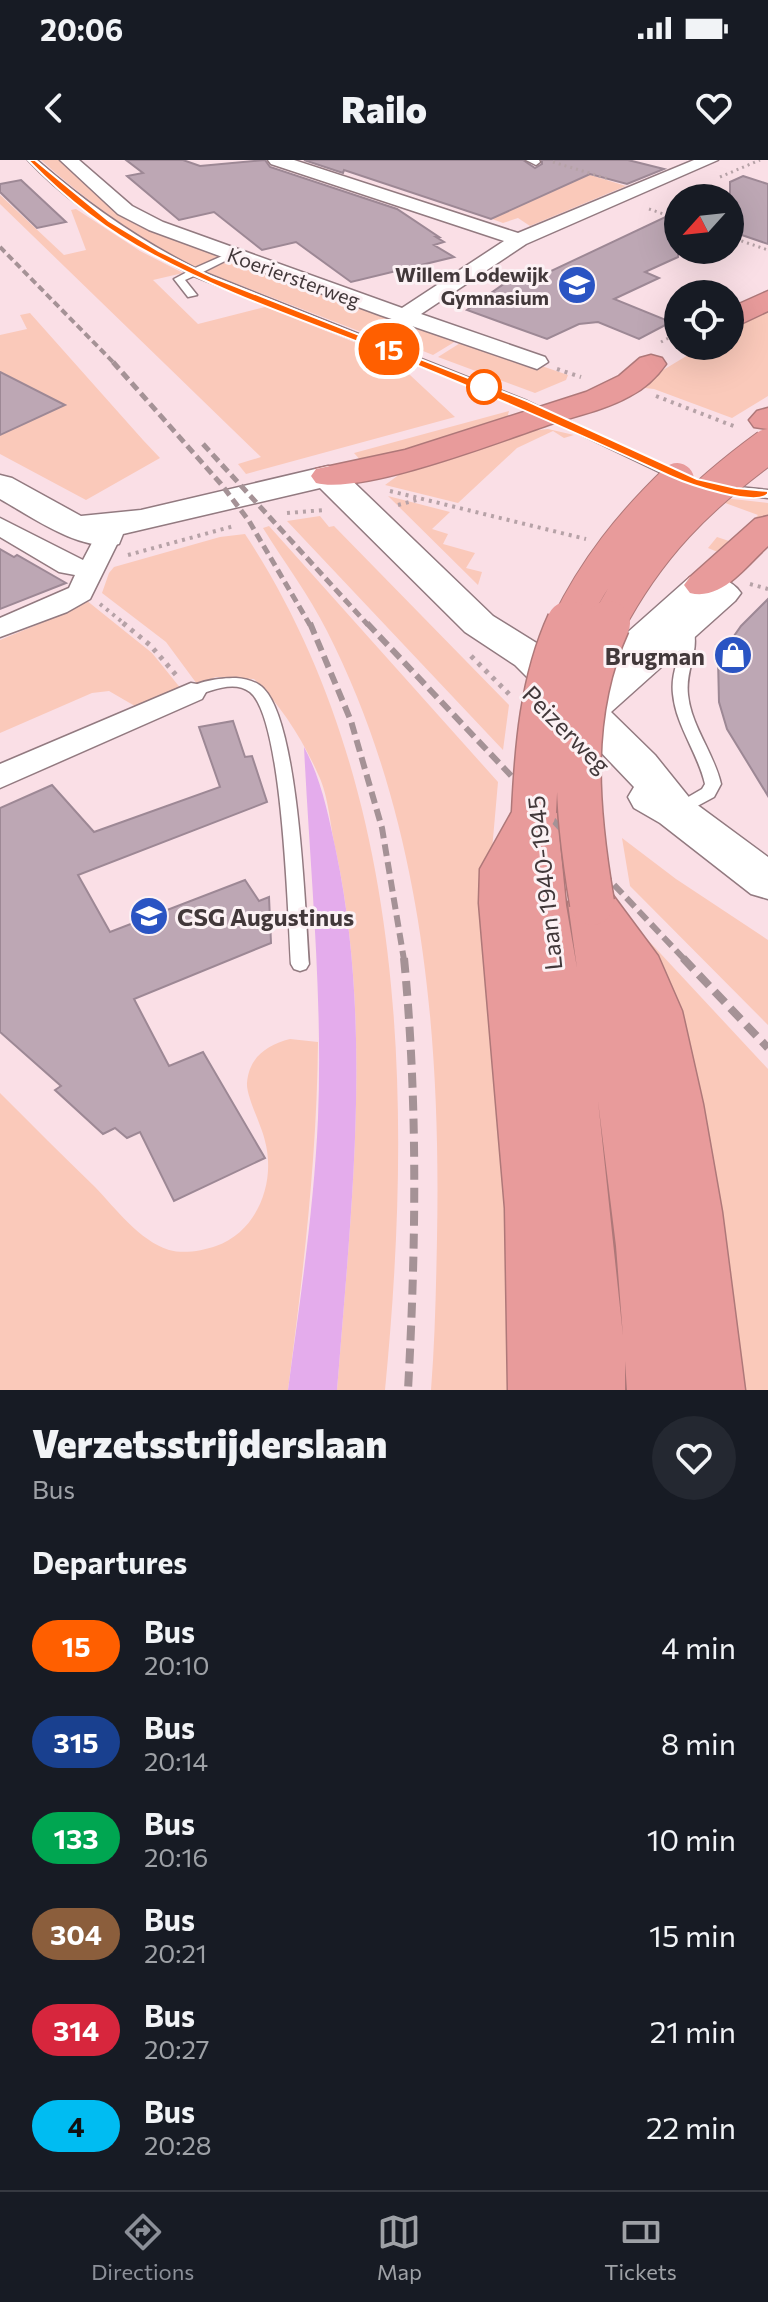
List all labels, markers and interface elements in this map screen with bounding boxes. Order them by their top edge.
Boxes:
text: 20:06 [40,10,123,47]
icon: back [32,86,76,130]
text: Railo [341,86,427,130]
icon: heart [692,86,736,130]
north arrow [664,184,744,264]
map controls [664,184,744,360]
street label: Koeriersterweg [224,242,364,312]
place label: Willem Lodewijk Gymnasium [395,262,550,309]
school or university icon: Willem Lodewijk Gymnasium [556,264,598,306]
button: locate [664,280,744,360]
line badge: 15 [353,323,425,375]
text: 15 [375,332,404,366]
unlabelled marker [467,370,501,404]
shop icon: Brugman [712,634,754,676]
place label: Brugman [605,641,705,670]
street label: Peizerweg [517,679,617,779]
street label: Laan 1940-1945 [520,794,568,972]
school or university icon: CSG Augustinus [128,895,170,937]
place label: CSG Augustinus [177,902,354,931]
button: heart [652,1416,736,1500]
text: Verzetsstrijderslaan [32,1419,387,1466]
text: Bus [32,1473,75,1504]
text: Departures [32,1543,187,1580]
text: Bus [144,1612,195,1649]
text: 4 min [661,1628,736,1665]
text: 15 [62,1629,91,1663]
text: 20:10 [144,1649,210,1680]
text: Bus [144,1708,195,1745]
text: 8 min [661,1724,736,1761]
text: 315 [53,1725,99,1759]
text: 20:14 [144,1745,208,1776]
text: Bus [144,1804,195,1841]
text: 10 min [647,1820,736,1857]
text: 133 [53,1821,99,1855]
text: 20:16 [144,1841,208,1872]
text: Bus [144,1900,195,1937]
text: 15 min [649,1916,736,1953]
text: 304 [50,1917,102,1951]
text: 20:21 [144,1937,207,1968]
text: Bus [144,1996,195,2033]
text: 21 min [650,2012,736,2049]
text: 314 [53,2013,99,2047]
text: 20:27 [144,2033,210,2064]
text: Bus [144,2092,195,2129]
text: 22 min [646,2108,736,2145]
text: 4 [67,2109,85,2143]
text: 20:28 [144,2129,212,2160]
tab: Directions [91,2210,194,2285]
tab: Map [377,2210,422,2285]
tab: Tickets [604,2210,677,2285]

